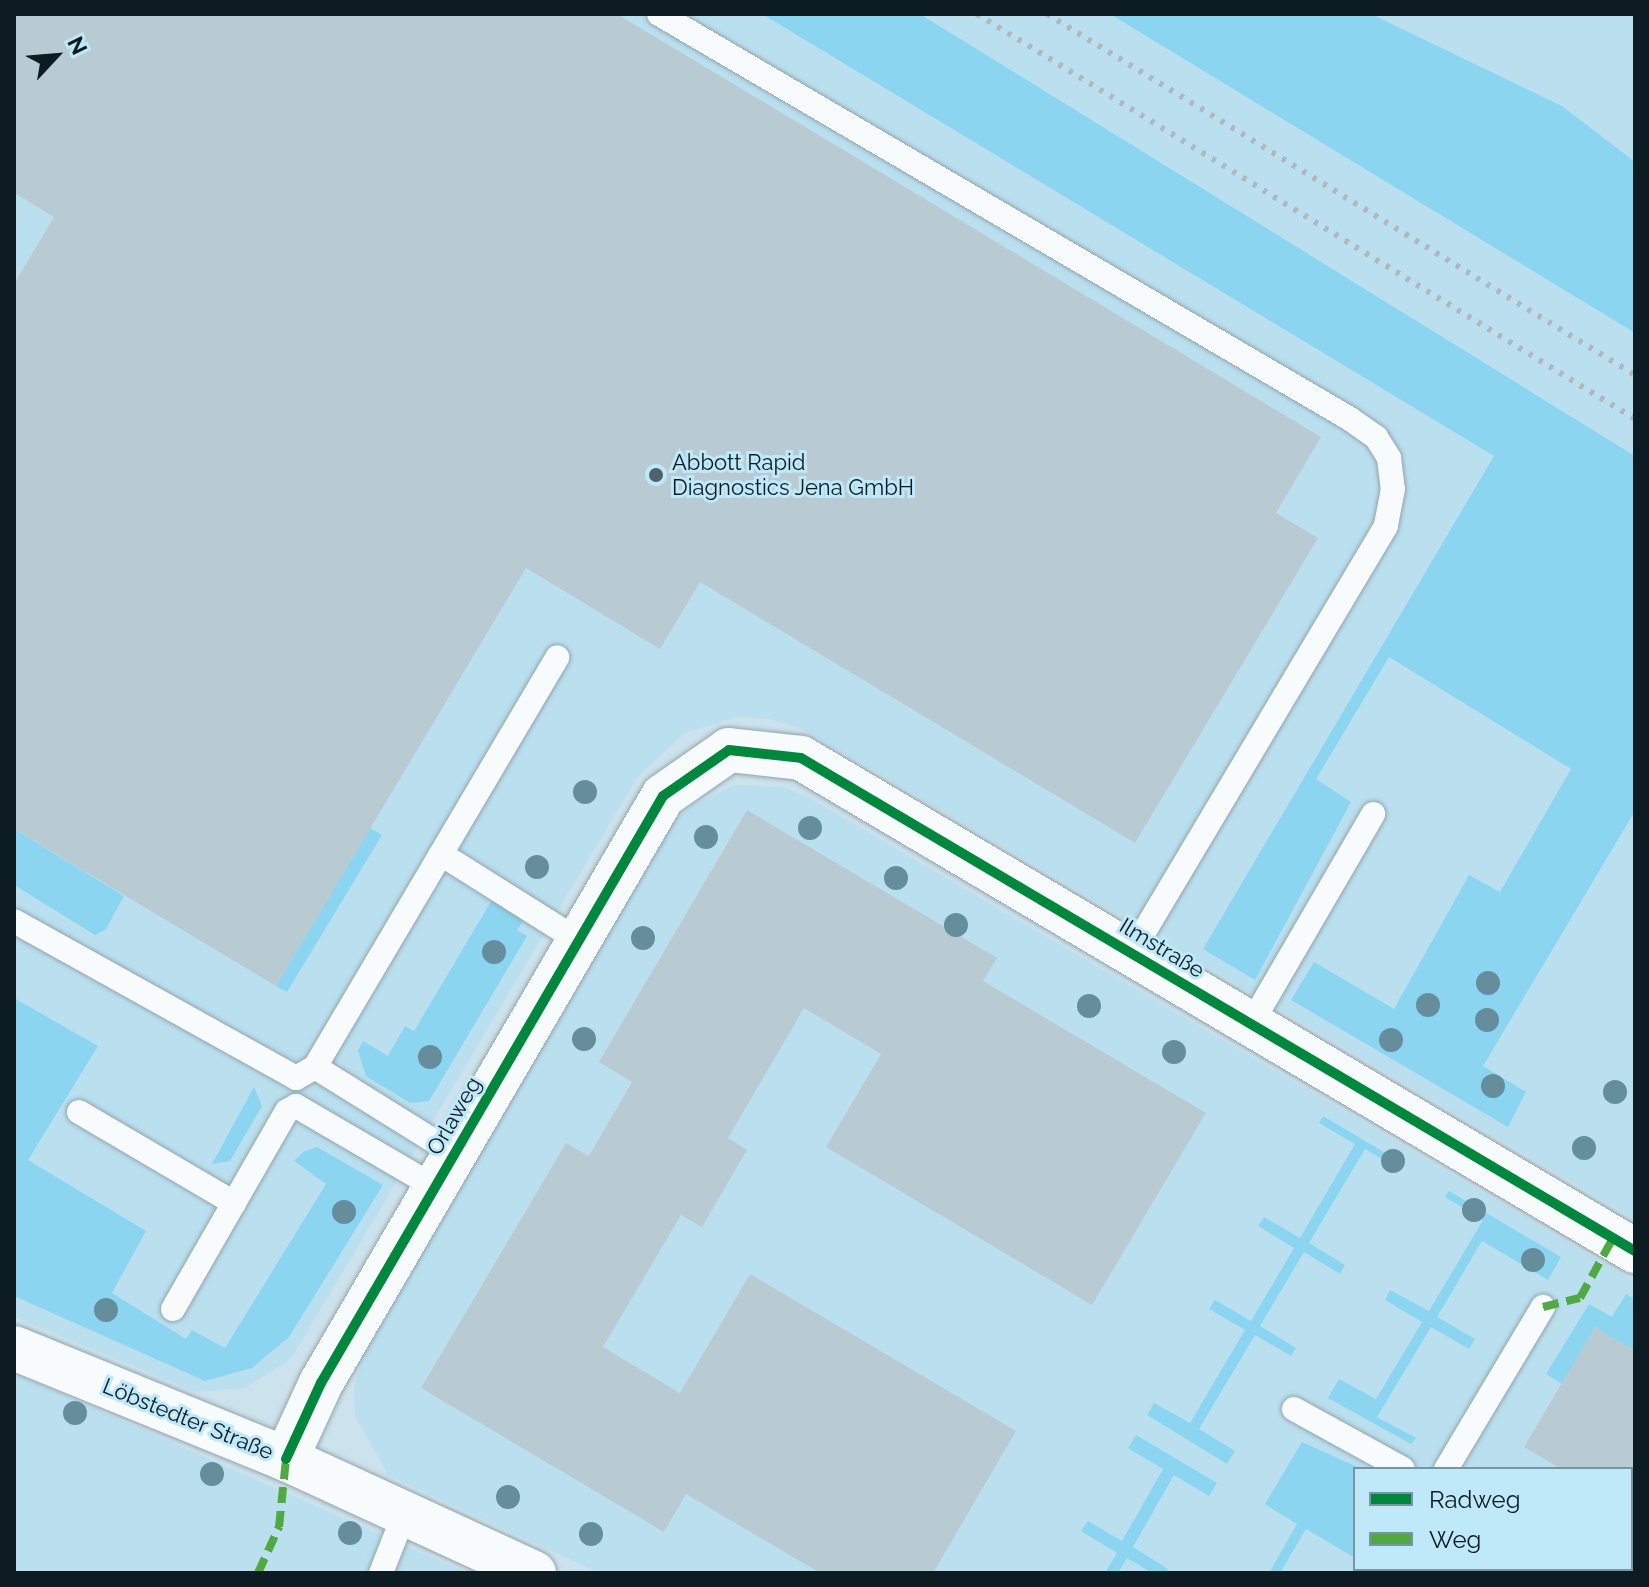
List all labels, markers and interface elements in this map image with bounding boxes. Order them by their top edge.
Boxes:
north arrow [16,16,96,96]
text: N [62,32,93,59]
place label: Abbott Rapid Diagnostics Jena GmbH [672,449,914,500]
marker: Abbott Rapid Diagnostics Jena GmbH [647,466,665,484]
street label: Ilmstraße [1115,912,1209,984]
street label: Orlaweg [421,1072,487,1160]
street label: Löbstedter Straße [99,1373,277,1465]
legend [1353,1467,1633,1571]
text: Radweg [1429,1485,1521,1514]
text: Weg [1429,1525,1481,1554]

